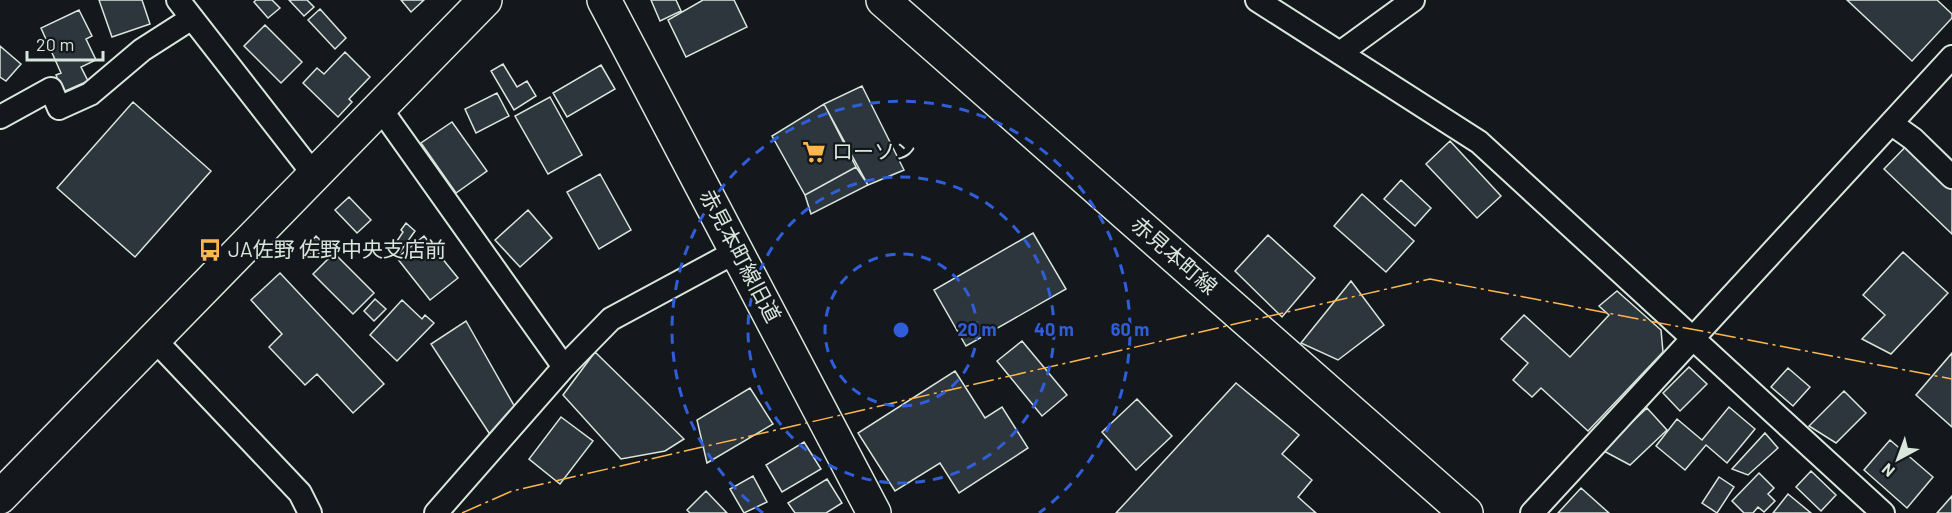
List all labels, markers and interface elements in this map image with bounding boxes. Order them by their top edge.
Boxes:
scale bar [27,24,104,62]
text: 20 m [36,33,74,55]
place label: ローソン [832,138,916,163]
supermarket icon: ローソン [801,139,827,165]
street label: 赤見本町線旧道 [696,185,787,326]
street label: 赤見本町線 [1127,211,1223,299]
place label: JA佐野 佐野中央支店前 [228,236,446,261]
bus stop icon: JA佐野 佐野中央支店前 [197,237,223,263]
text: 20 m [958,318,996,340]
text: 40 m [1034,318,1074,340]
text: 60 m [1111,318,1149,340]
centre of rings [891,320,911,340]
north arrow [1868,429,1928,489]
text: N [1878,460,1898,481]

